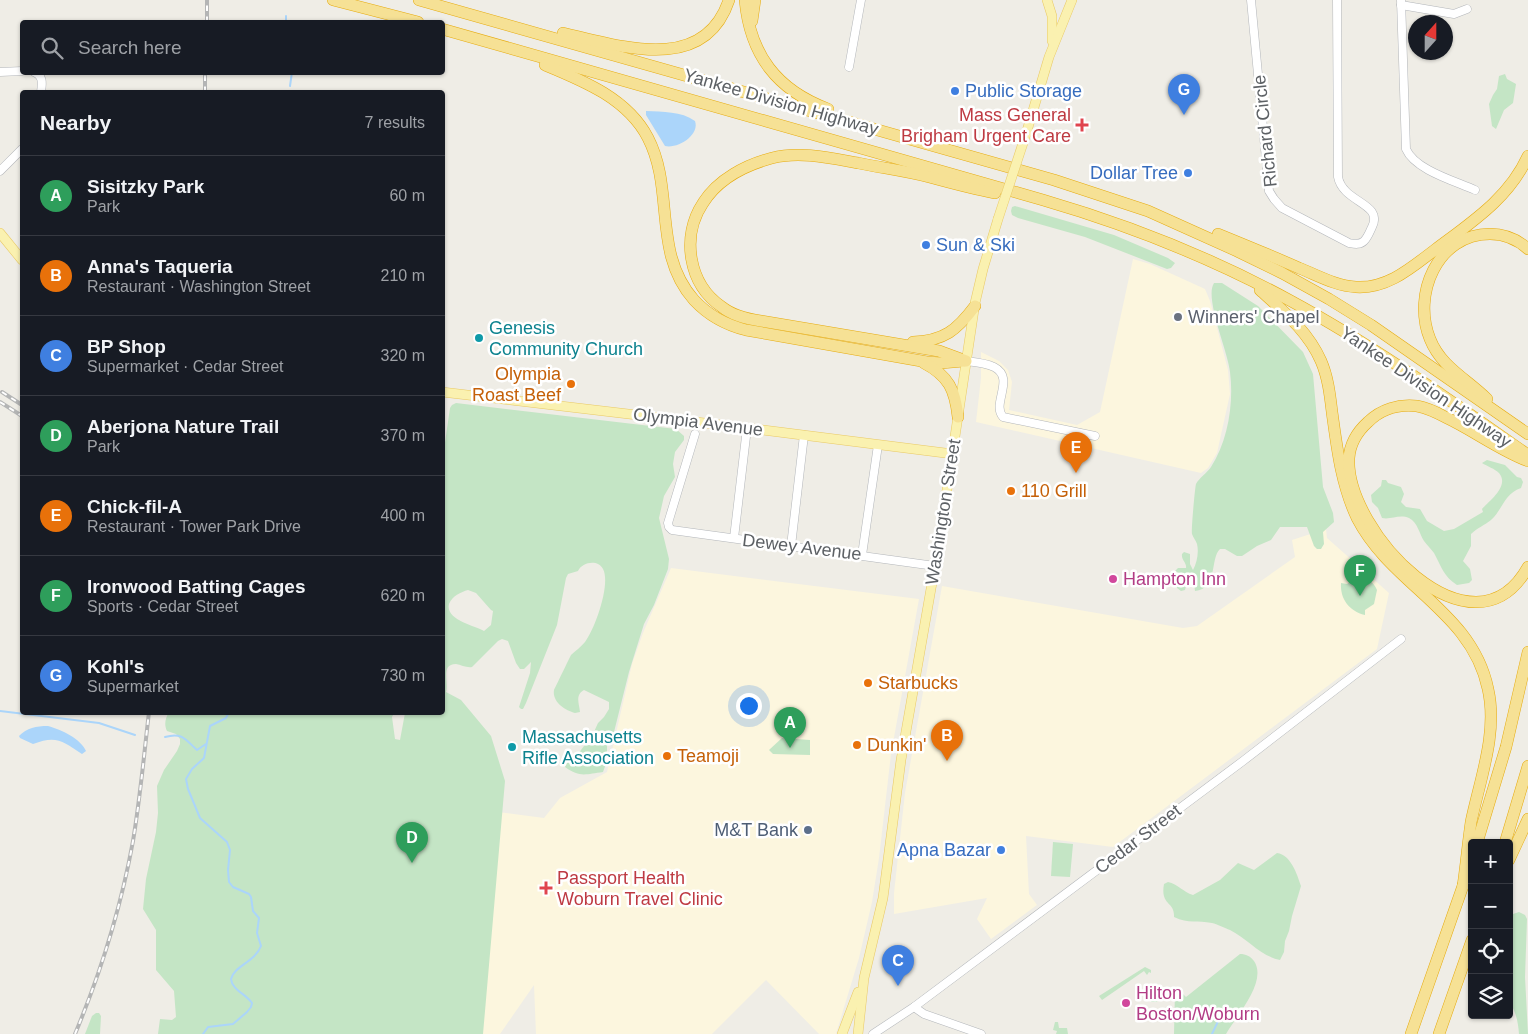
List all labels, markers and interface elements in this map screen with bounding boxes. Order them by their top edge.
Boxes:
north arrow [1408,15,1453,60]
search box [20,20,445,75]
icon: search [38,34,66,62]
text: Search here [78,37,182,58]
street label: Yankee Division Highway [681,65,881,139]
pin: G [1168,74,1200,115]
street label: Richard Circle [1249,74,1281,188]
place label: Public Storage [965,81,1082,101]
marker: Public Storage [949,85,961,97]
place label: Mass General Brigham Urgent Care [901,105,1071,146]
text: Nearby [40,111,111,134]
text: 7 results [365,114,425,131]
marker: Mass General Brigham Urgent Care [1075,118,1089,132]
place label: Dollar Tree [1090,163,1178,183]
marker: Dollar Tree [1182,167,1194,179]
text: Sisitzky Park [87,176,204,197]
text: A [50,187,62,204]
text: 60 m [389,187,425,204]
text: Park [87,198,120,215]
place label: Sun & Ski [936,235,1015,255]
marker: Sun & Ski [920,239,932,251]
text: Anna's Taqueria [87,256,233,277]
text: B [50,267,62,284]
text: 210 m [381,267,425,284]
text: Restaurant · Washington Street [87,278,311,295]
place label: Winners' Chapel [1188,307,1320,327]
marker: Winners' Chapel [1172,311,1184,323]
place label: Genesis Community Church [489,318,643,359]
street label: Yankee Division Highway [1337,322,1515,452]
marker: Genesis Community Church [473,332,485,344]
text: BP Shop [87,336,166,357]
text: C [50,347,62,364]
text: 320 m [381,347,425,364]
text: Supermarket · Cedar Street [87,358,284,375]
place label: Olympia Roast Beef [472,364,562,405]
marker: Olympia Roast Beef [565,378,577,390]
street label: Olympia Avenue [632,404,764,440]
text: Aberjona Nature Trail [87,416,279,437]
text: D [50,427,62,444]
text: 370 m [381,427,425,444]
pin: E [1060,432,1092,473]
text: Park [87,438,120,455]
street label: Washington Street [922,438,964,586]
place label: 110 Grill [1021,481,1087,501]
marker: 110 Grill [1005,485,1017,497]
text: Chick-fil-A [87,496,182,517]
text: E [51,507,61,524]
text: 400 m [381,507,425,524]
text: Restaurant · Tower Park Drive [87,518,301,535]
street label: Dewey Avenue [741,530,863,564]
pin: F [1344,555,1376,596]
place label: Hampton Inn [1123,569,1226,589]
marker: Hampton Inn [1107,573,1119,585]
text: Ironwood Batting Cages [87,576,306,597]
text: F [51,587,61,604]
text: 620 m [381,587,425,604]
text: Sports · Cedar Street [87,598,238,615]
text: Kohl's [87,656,144,677]
text: G [50,667,62,684]
text: 730 m [381,667,425,684]
place label: Starbucks [878,673,958,693]
marker: Starbucks [862,677,874,689]
text: Supermarket [87,678,179,695]
your location [736,693,762,719]
pin: A [774,707,806,748]
pin: B [931,720,963,761]
place label: Massachusetts Rifle Association [522,727,654,768]
place label: Dunkin' [867,735,926,755]
marker: Dunkin' [851,739,863,751]
marker: Massachusetts Rifle Association [506,741,518,753]
place label: Teamoji [677,746,739,766]
marker: Teamoji [661,750,673,762]
street label: Cedar Street [1091,800,1185,878]
place label: M&T Bank [714,820,799,840]
pin: D [396,822,428,863]
marker: M&T Bank [802,824,814,836]
map controls [1468,839,1513,1019]
button: + [1468,839,1513,884]
place label: Apna Bazar [897,840,991,860]
marker: Apna Bazar [995,844,1007,856]
place label: Passport Health Woburn Travel Clinic [557,868,723,909]
marker: Passport Health Woburn Travel Clinic [539,881,553,895]
button: − [1468,884,1513,929]
button: locate [1468,929,1513,974]
pin: C [882,945,914,986]
button: layers [1468,974,1513,1019]
place label: Hilton Boston/Woburn [1136,983,1260,1024]
marker: Hilton Boston/Woburn [1120,997,1132,1009]

